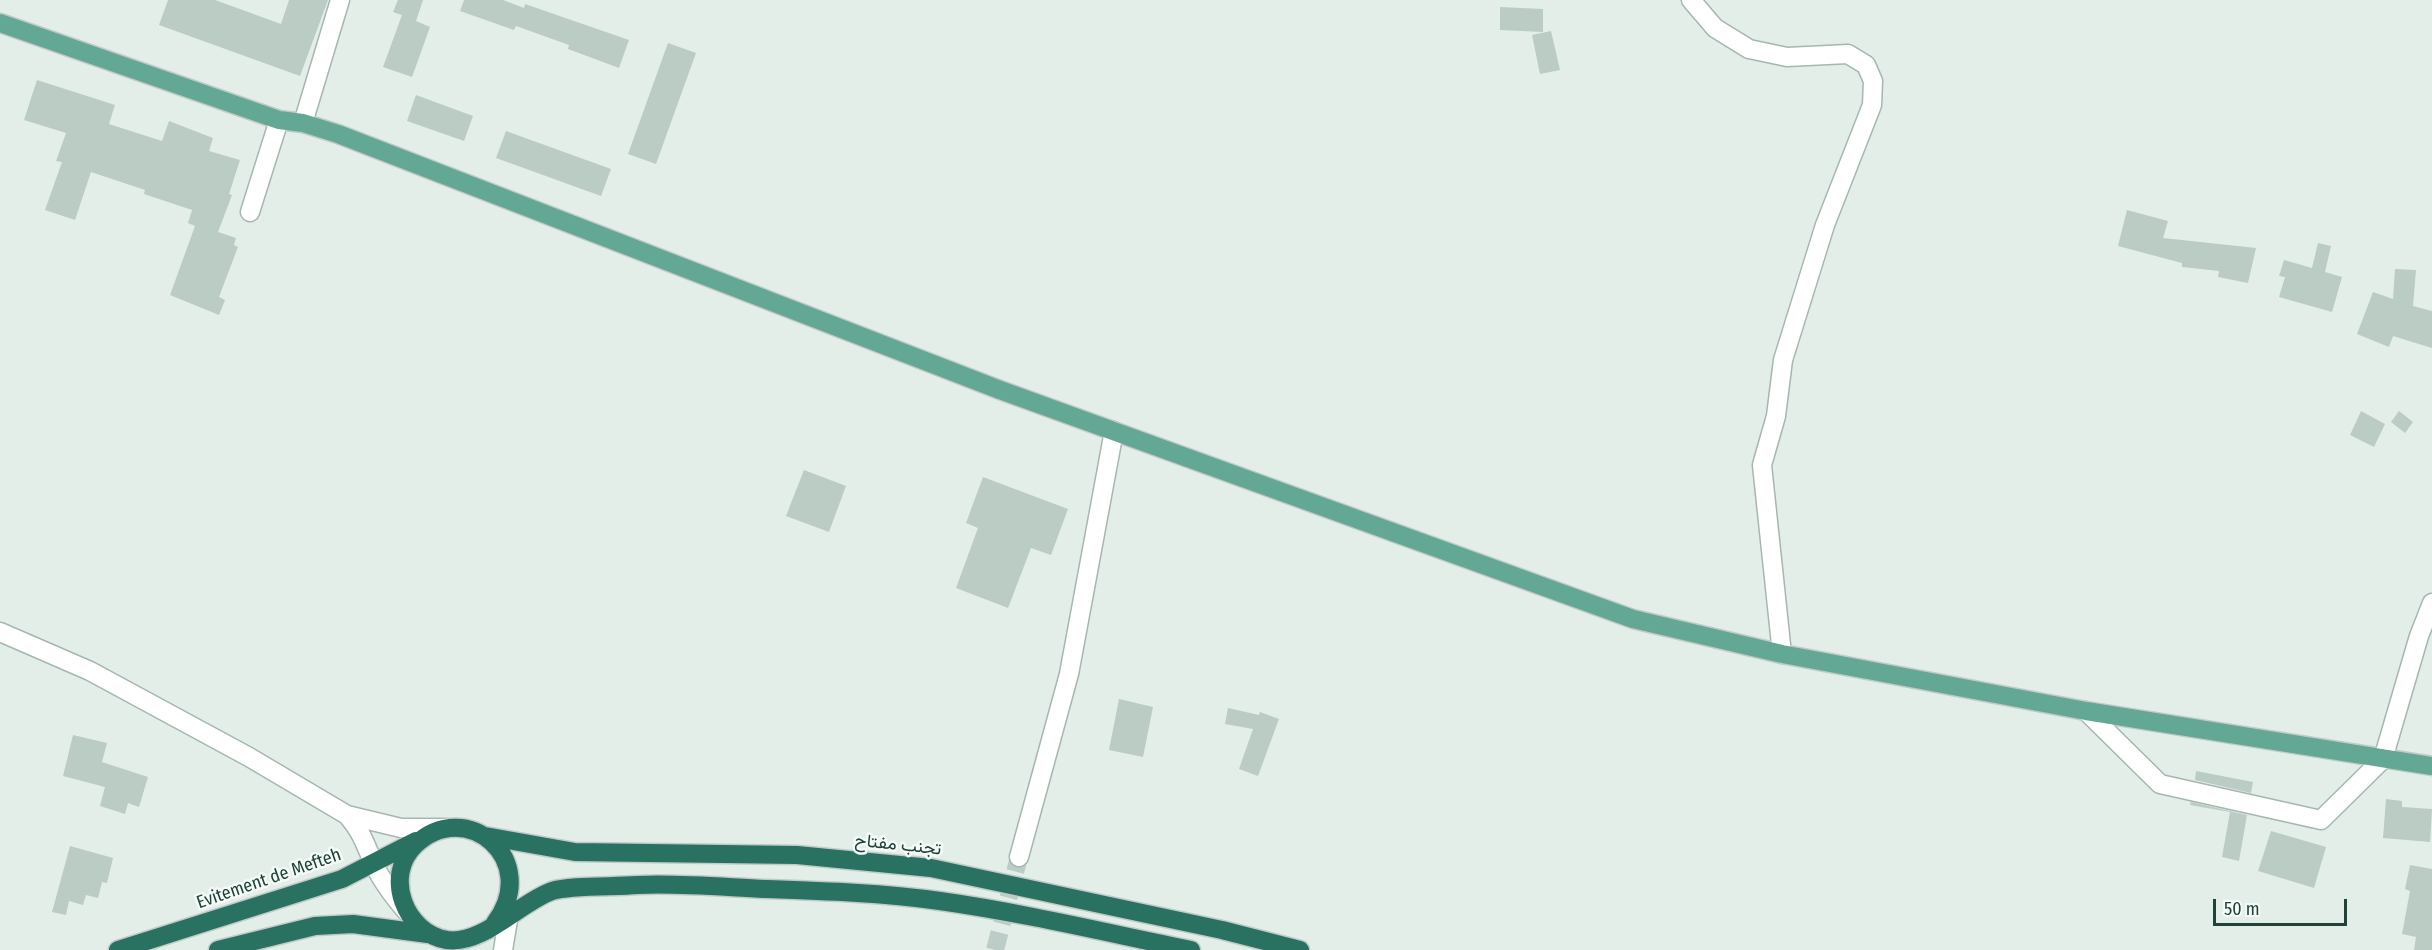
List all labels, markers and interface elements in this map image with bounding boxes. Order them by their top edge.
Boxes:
street label: تجنب مفتاح [854,830,942,860]
street label: Evitement de Mefteh [194,844,344,914]
scale bar [2216,887,2350,925]
text: 50 m [2224,898,2260,920]

